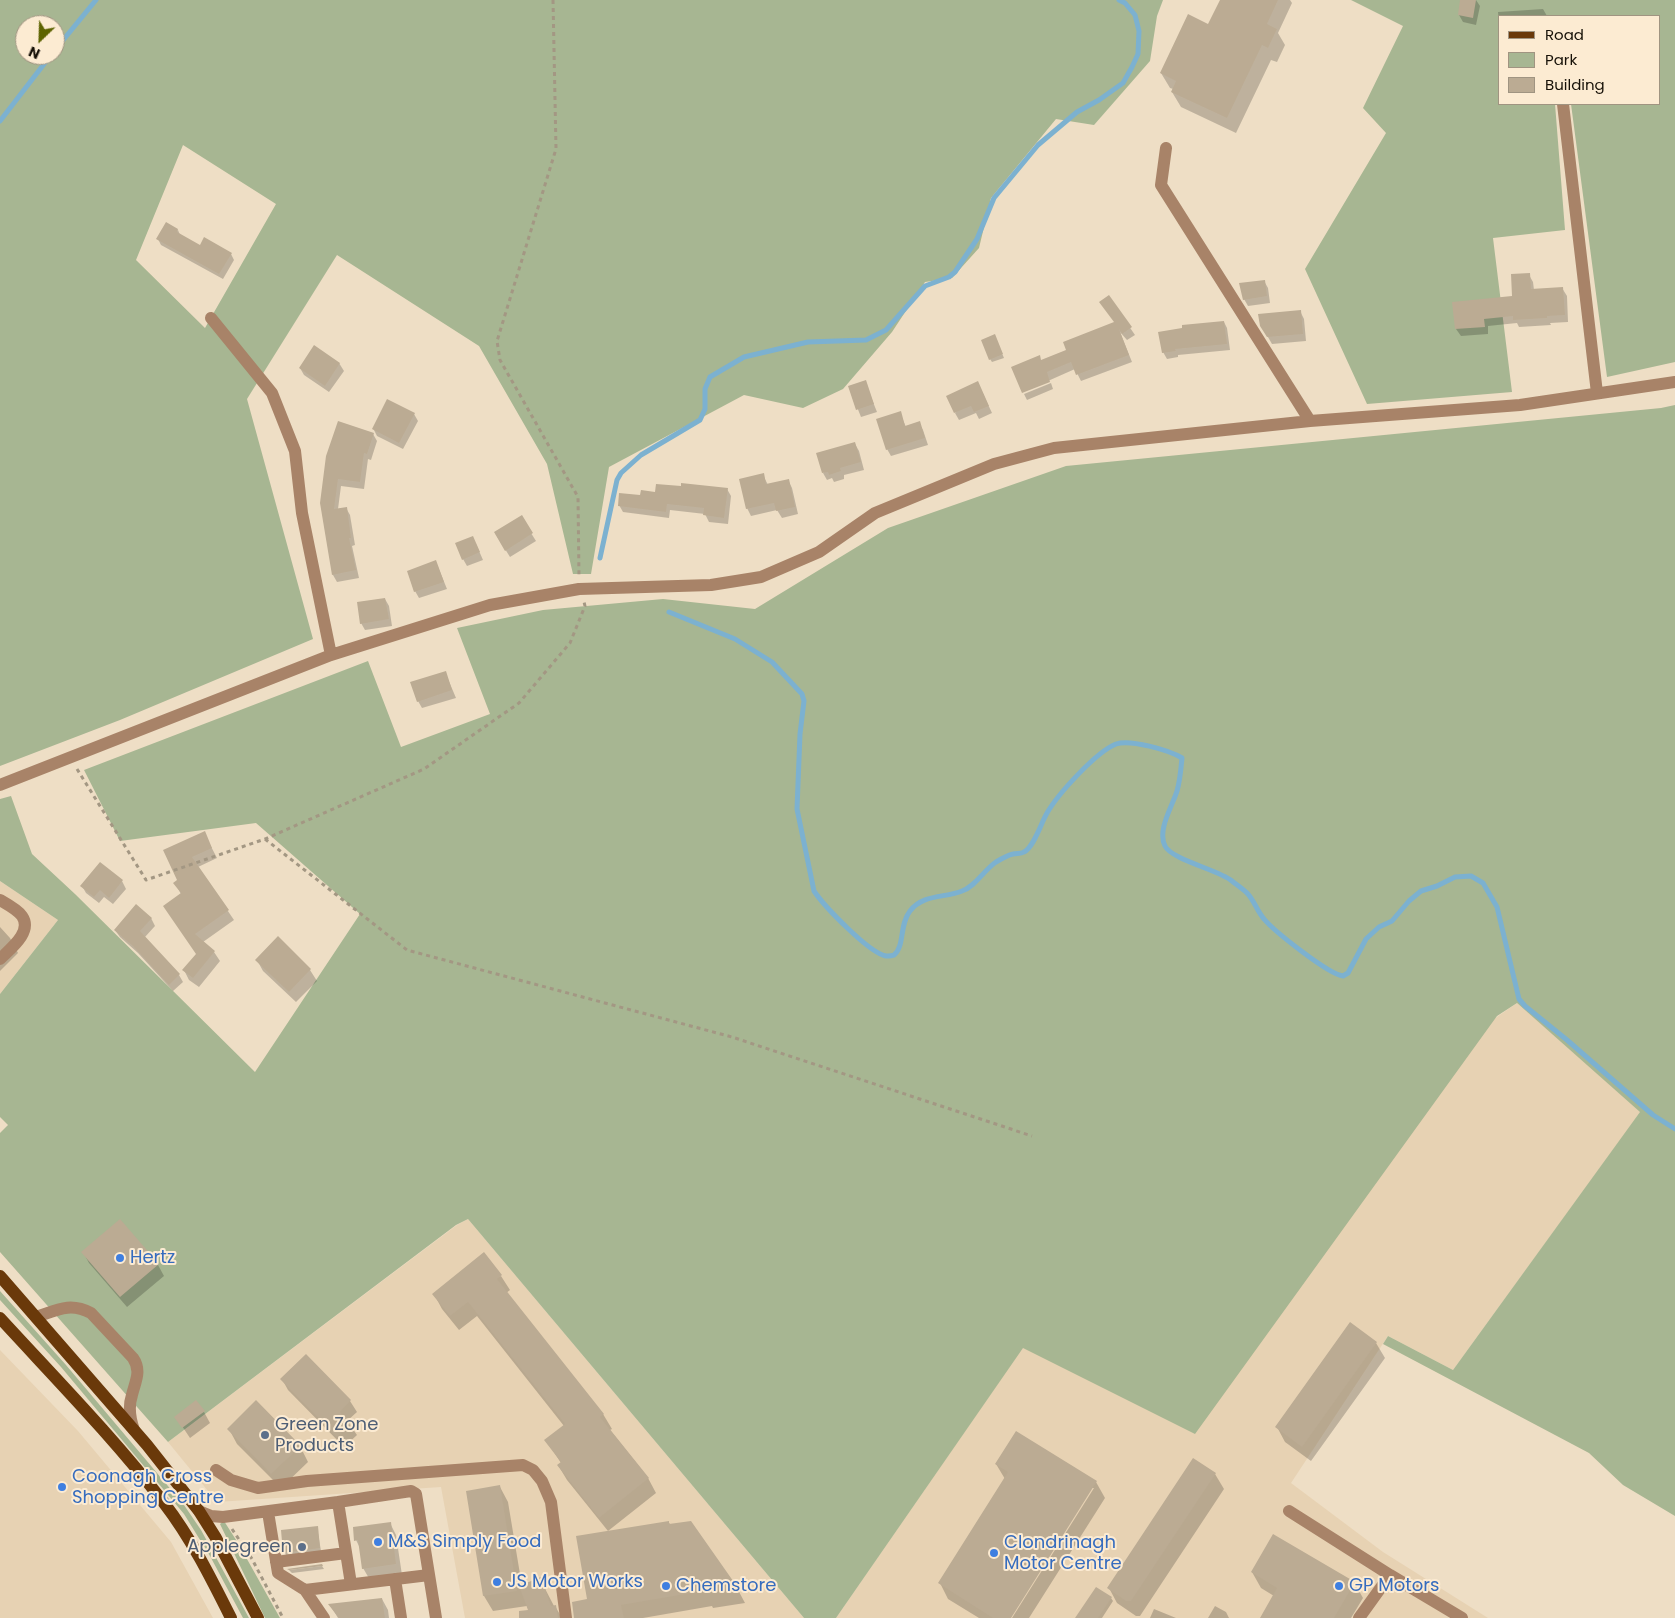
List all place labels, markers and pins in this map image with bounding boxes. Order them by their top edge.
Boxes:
place label: Hertz [130,1247,175,1269]
marker: Hertz [114,1252,126,1264]
place label: Green Zone Products [275,1414,378,1456]
marker: Green Zone Products [259,1429,271,1441]
place label: Coonagh Cross Shopping Centre [72,1466,224,1508]
marker: Coonagh Cross Shopping Centre [56,1481,68,1493]
place label: M&S Simply Food [388,1531,542,1553]
place label: Clondrinagh Motor Centre [1004,1532,1122,1575]
place label: Applegreen [187,1536,292,1558]
marker: M&S Simply Food [372,1536,384,1548]
marker: Applegreen [296,1541,308,1553]
marker: Clondrinagh Motor Centre [988,1547,1000,1559]
place label: JS Motor Works [507,1571,643,1593]
place label: Chemstore [676,1575,776,1597]
place label: GP Motors [1349,1575,1439,1597]
marker: JS Motor Works [491,1576,503,1588]
marker: Chemstore [660,1580,672,1592]
marker: GP Motors [1333,1580,1345,1592]

